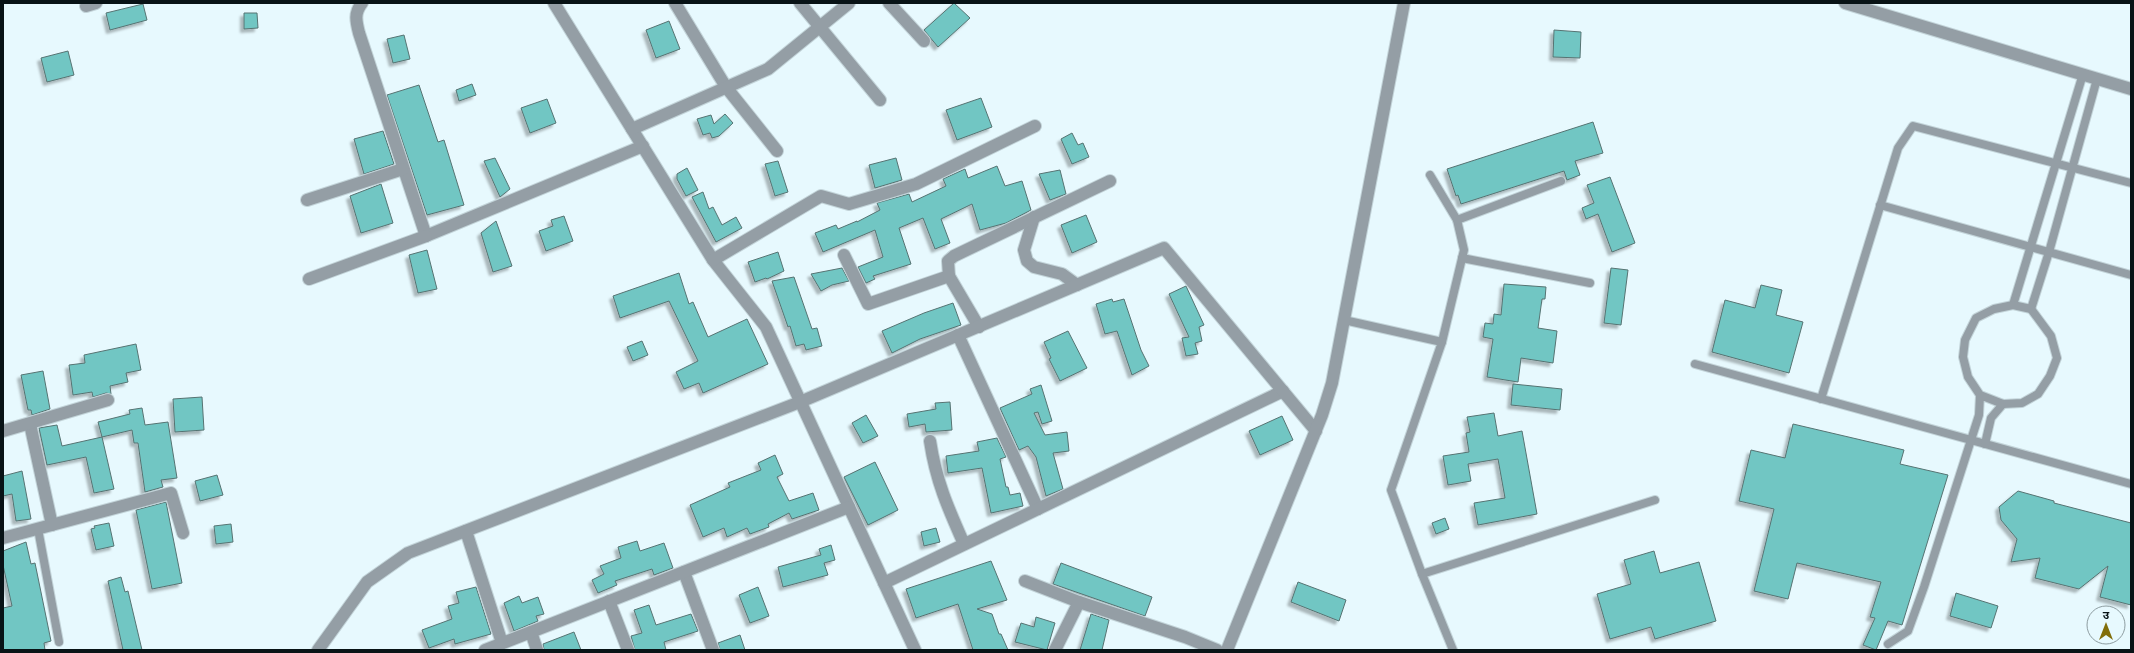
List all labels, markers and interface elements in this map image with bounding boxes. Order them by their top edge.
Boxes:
north arrow [2086,605,2126,645]
text: उ [2103,609,2110,622]

